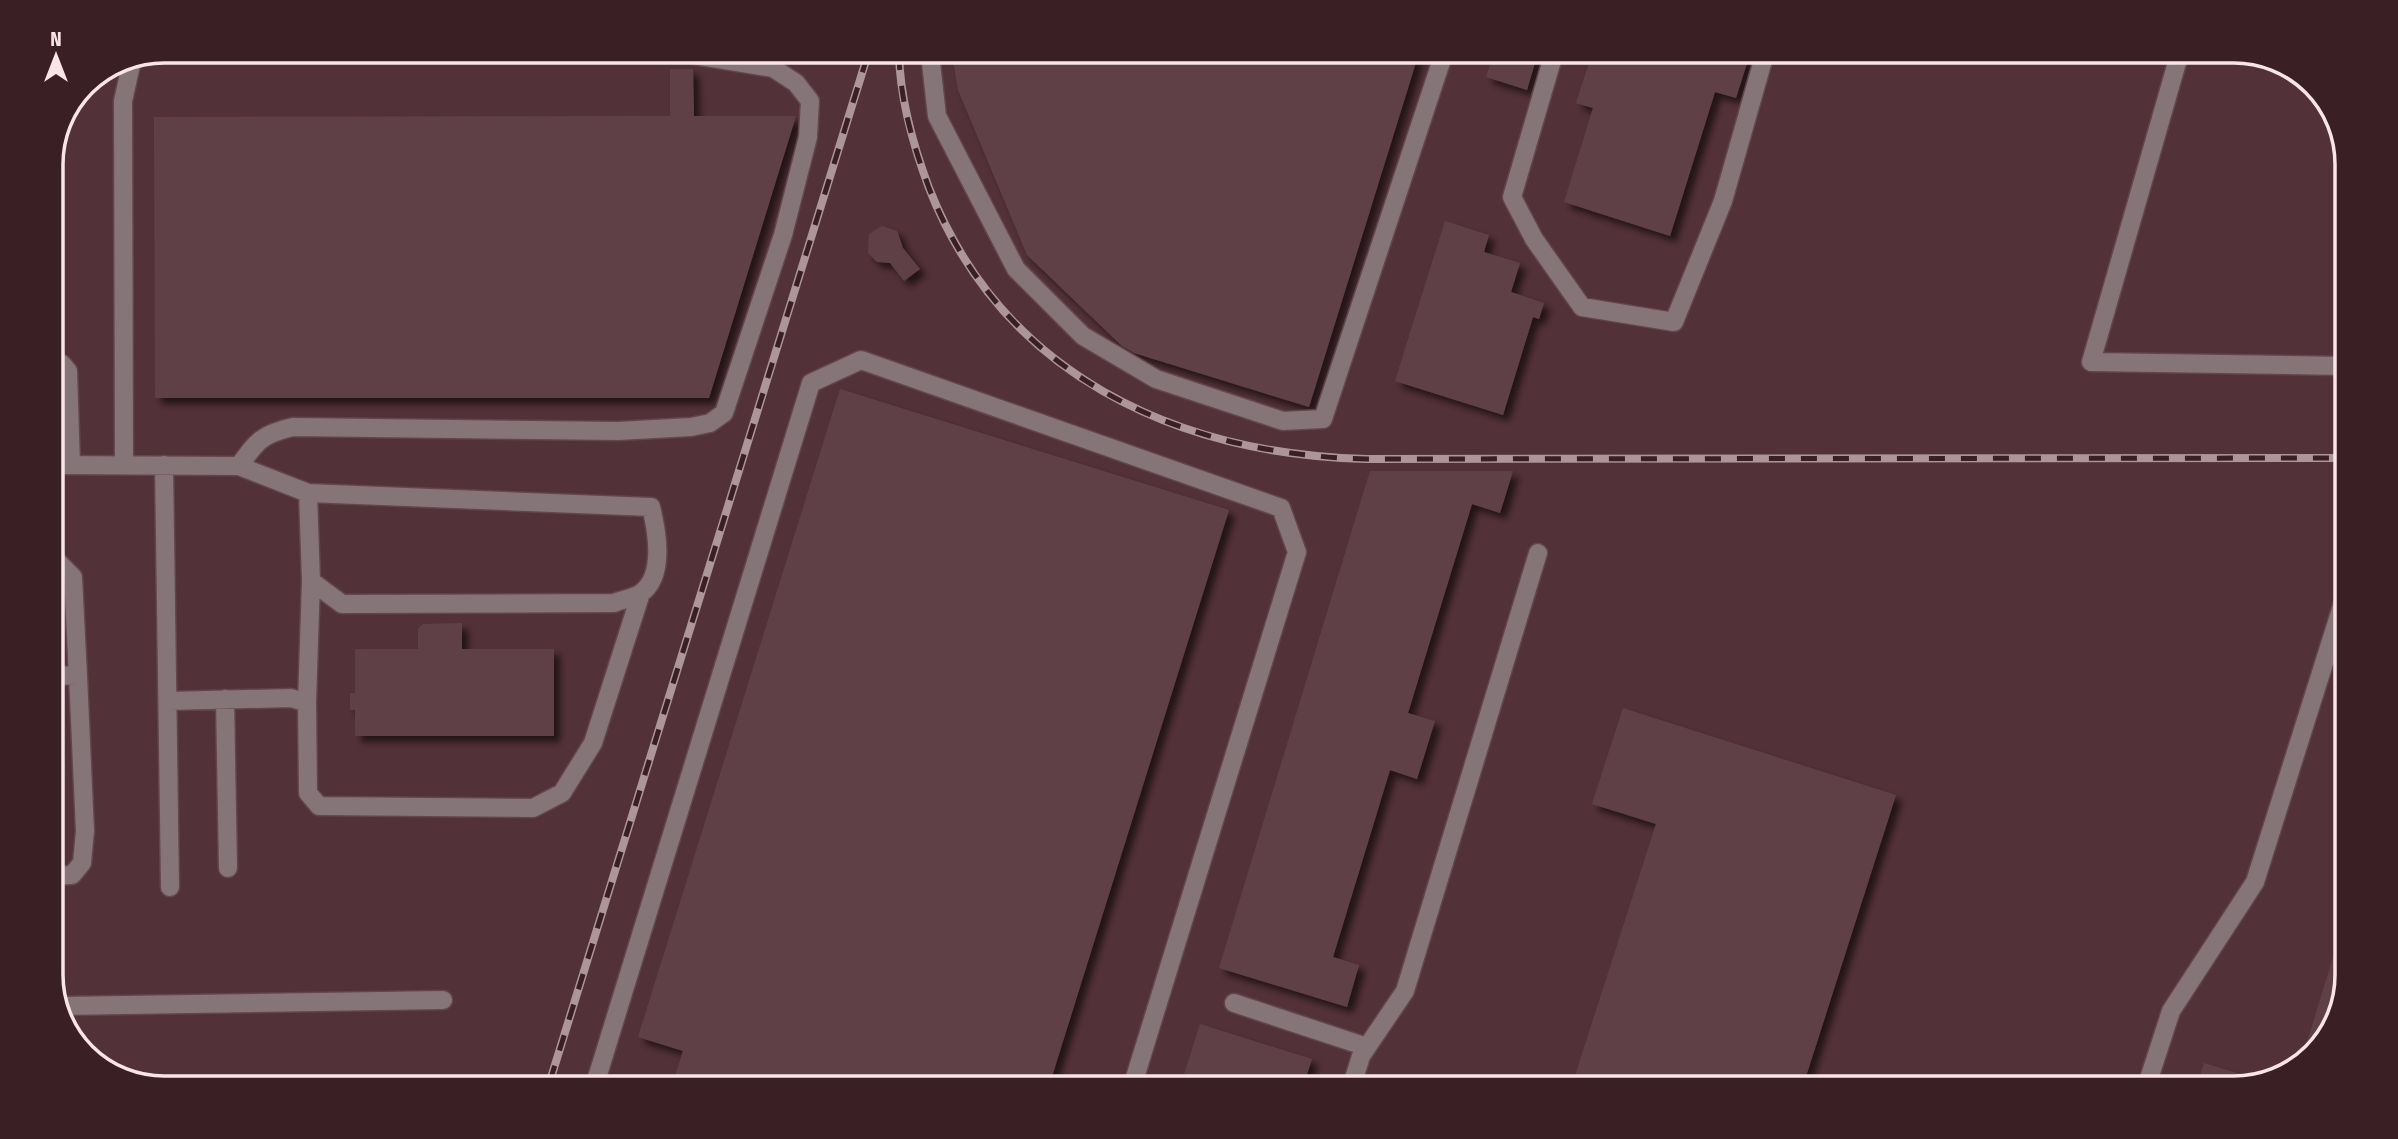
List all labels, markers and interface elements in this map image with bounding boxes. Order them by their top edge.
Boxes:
north arrow [21,21,91,91]
text: N [50,28,62,51]

